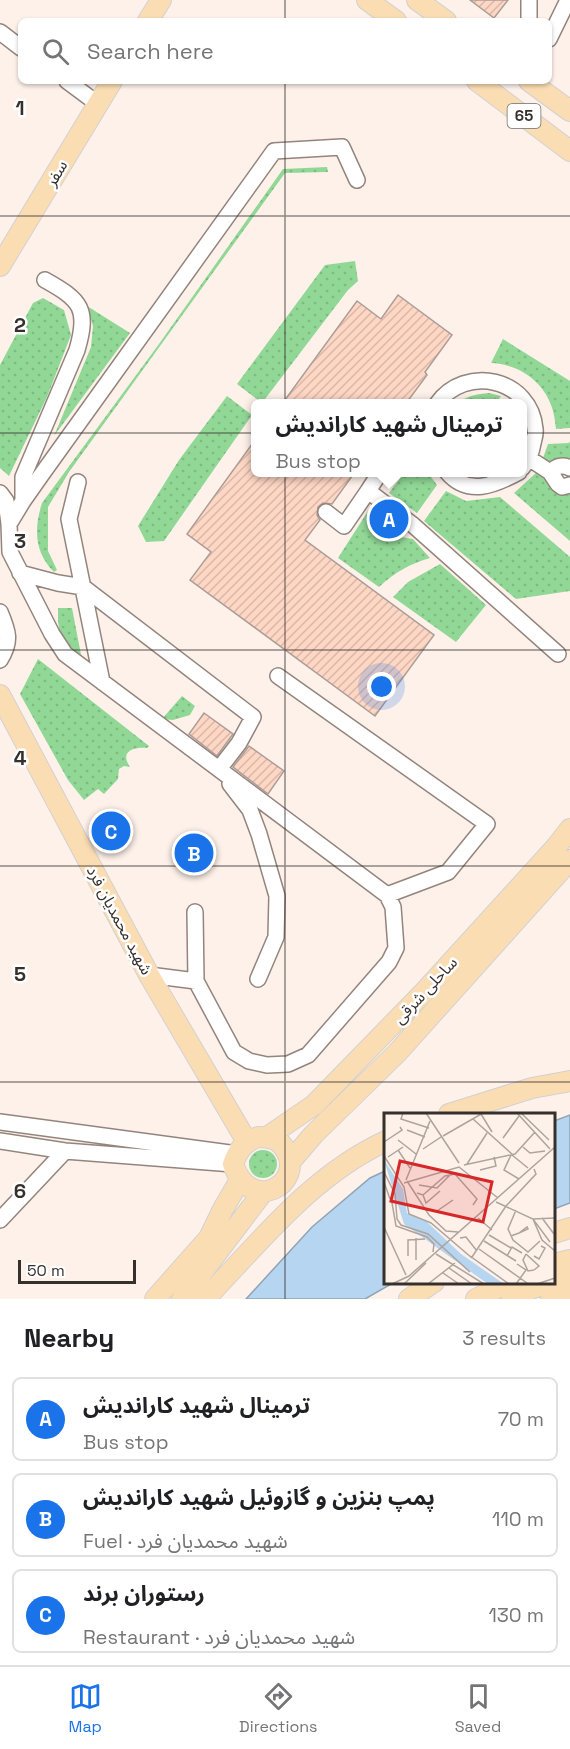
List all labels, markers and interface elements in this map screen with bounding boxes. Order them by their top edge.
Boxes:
search box [18,18,552,84]
icon: search [39,35,72,68]
text: Search here [87,37,214,65]
text: 1 [15,95,25,121]
road number: 65 [508,104,540,128]
street label: سفر [40,156,72,191]
text: 2 [14,312,26,338]
popup [251,399,527,477]
text: ترمینال شهید کاراندیش [275,410,503,438]
text: Bus stop [275,448,361,474]
pin: A [370,496,408,542]
text: 3 [14,528,26,554]
your location [367,672,396,701]
text: 4 [14,745,27,771]
pin: C [92,808,130,854]
pin: B [174,830,214,876]
street label: شهید محمدیان فرد [82,862,157,978]
street label: ساحلی شرقی [389,952,462,1028]
text: 5 [14,961,26,987]
inset map [384,1113,555,1284]
text: 6 [14,1178,26,1204]
scale bar [18,1257,136,1284]
text: 50 m [27,1260,65,1281]
text: Nearby [24,1321,114,1355]
text: 3 results [462,1325,546,1351]
text: ترمینال شهید کاراندیش [83,1391,310,1419]
text: A [39,1406,52,1432]
text: 70 m [498,1406,544,1432]
text: Bus stop [83,1429,169,1455]
text: پمپ بنزین و گازوئیل شهید کاراندیش [83,1483,435,1511]
text: B [39,1506,52,1532]
text: 110 m [492,1506,544,1532]
text: Fuel · شهید محمدیان فرد [83,1528,288,1554]
text: رستوران برند [83,1579,205,1607]
text: C [39,1602,52,1628]
text: 130 m [488,1602,544,1628]
text: Restaurant · شهید محمدیان فرد [83,1624,355,1650]
tab: Map [69,1680,102,1737]
tab: Directions [239,1680,318,1737]
tab: Saved [455,1680,501,1737]

